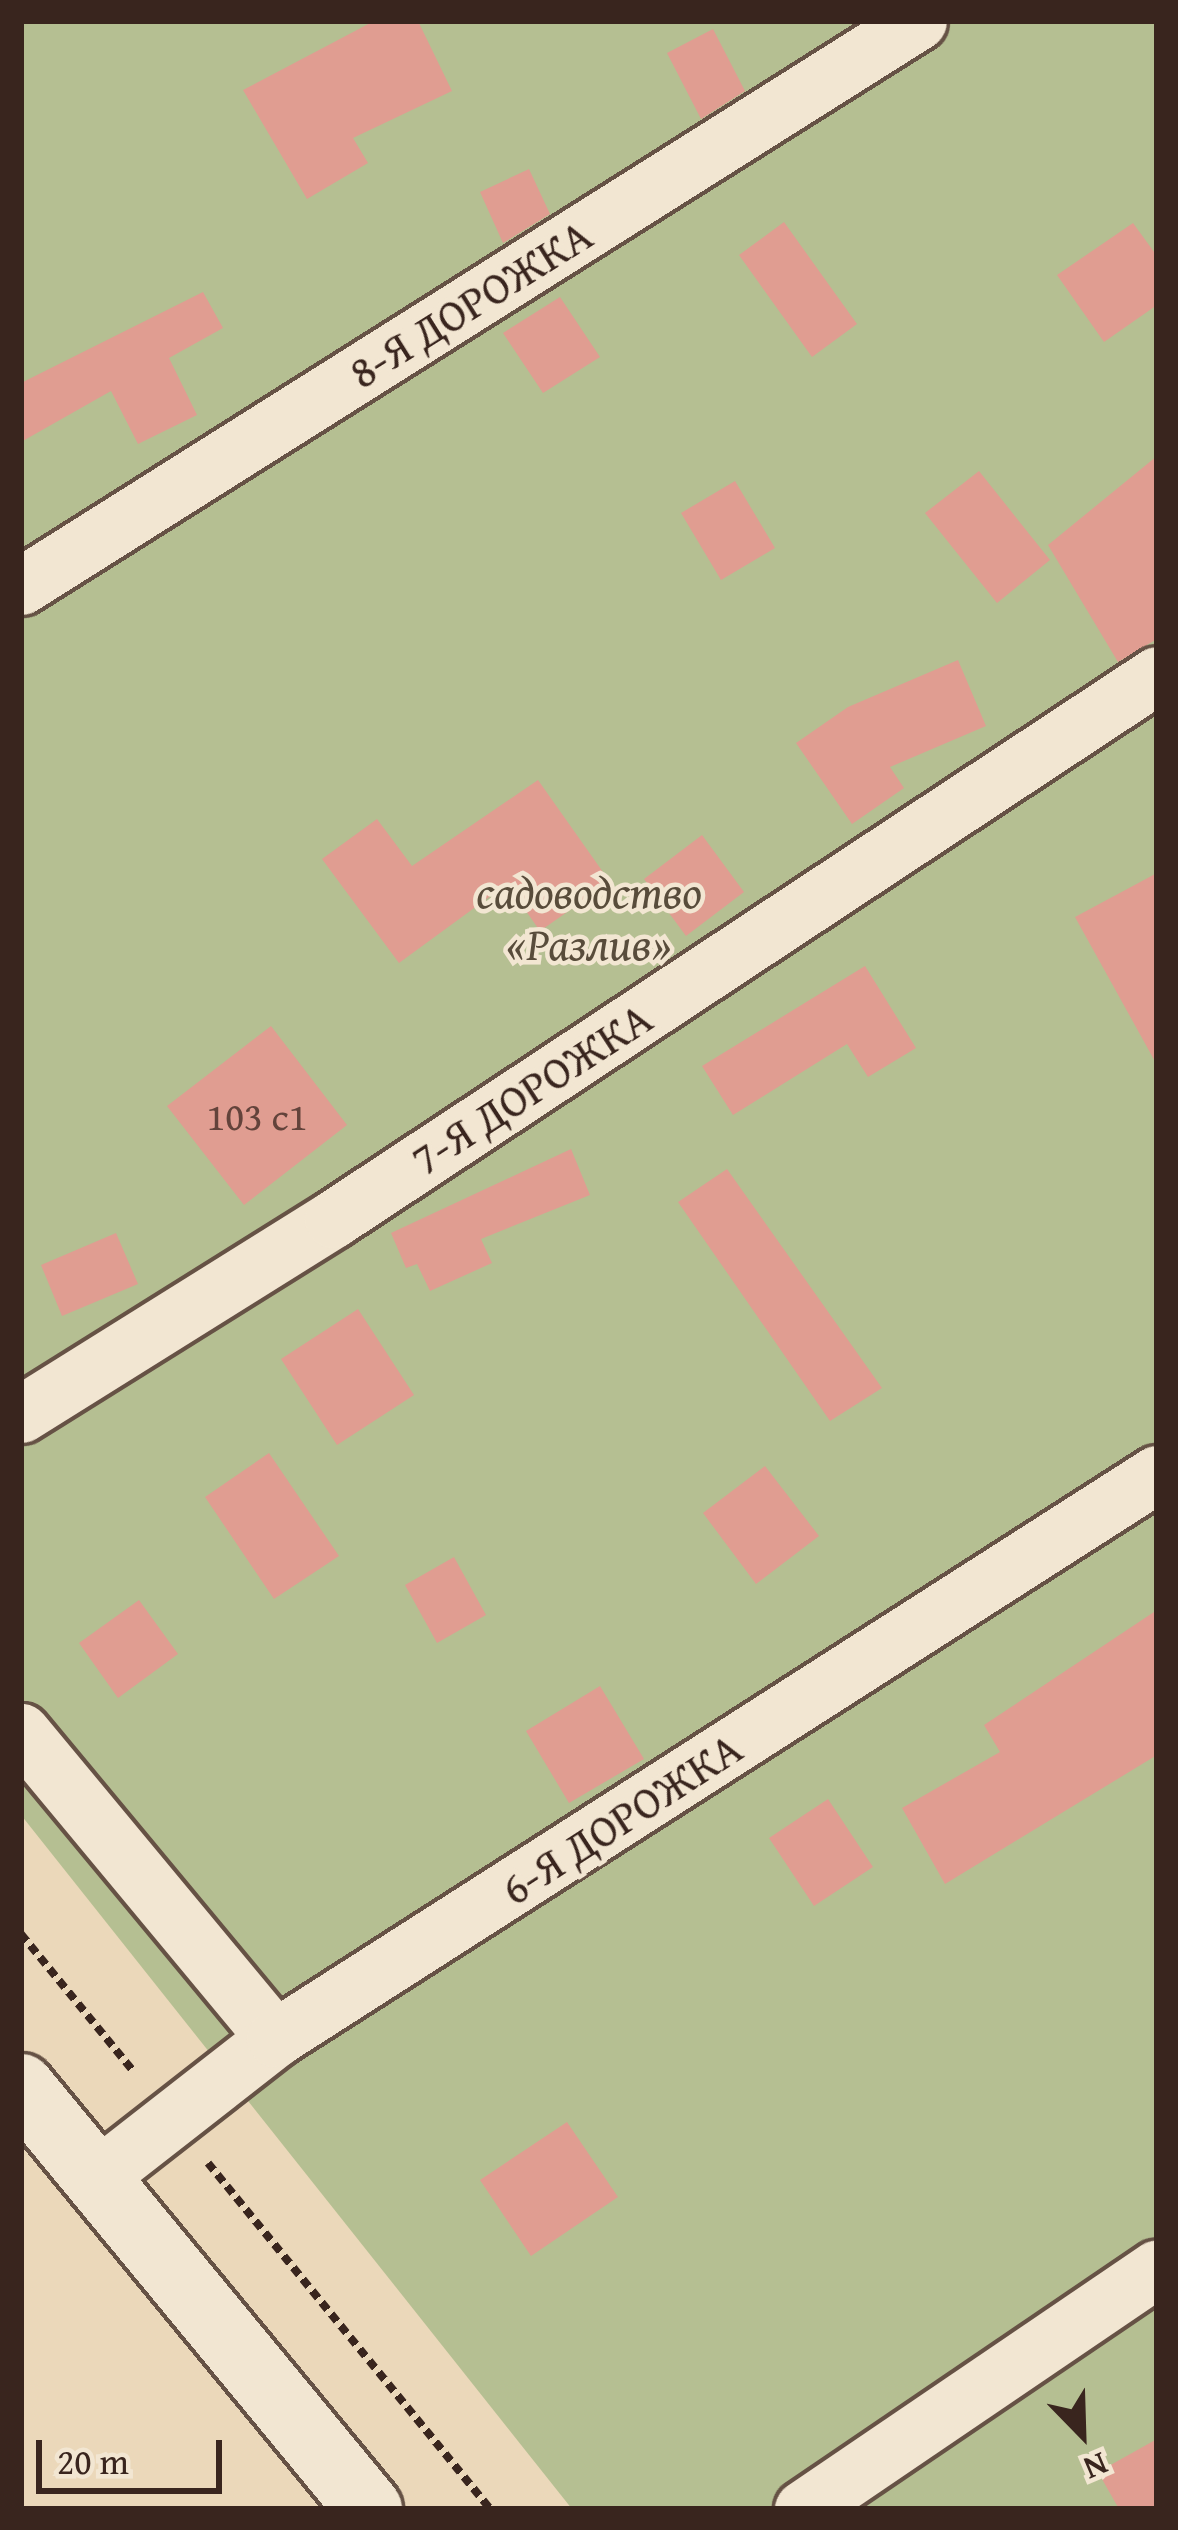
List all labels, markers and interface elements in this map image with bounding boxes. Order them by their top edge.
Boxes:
street label: 8-Я ДОРОЖКА [339,207,601,399]
park label: садоводство «Разлив» [476,865,702,971]
street label: 7-Я ДОРОЖКА [401,990,661,1186]
house number: 103 с1 [207,1093,307,1139]
street label: 6-Я ДОРОЖКА [491,1720,751,1916]
north arrow [1022,2374,1142,2494]
scale bar [42,2416,228,2490]
text: 20 m [57,2434,129,2487]
text: N [1077,2441,1116,2494]

